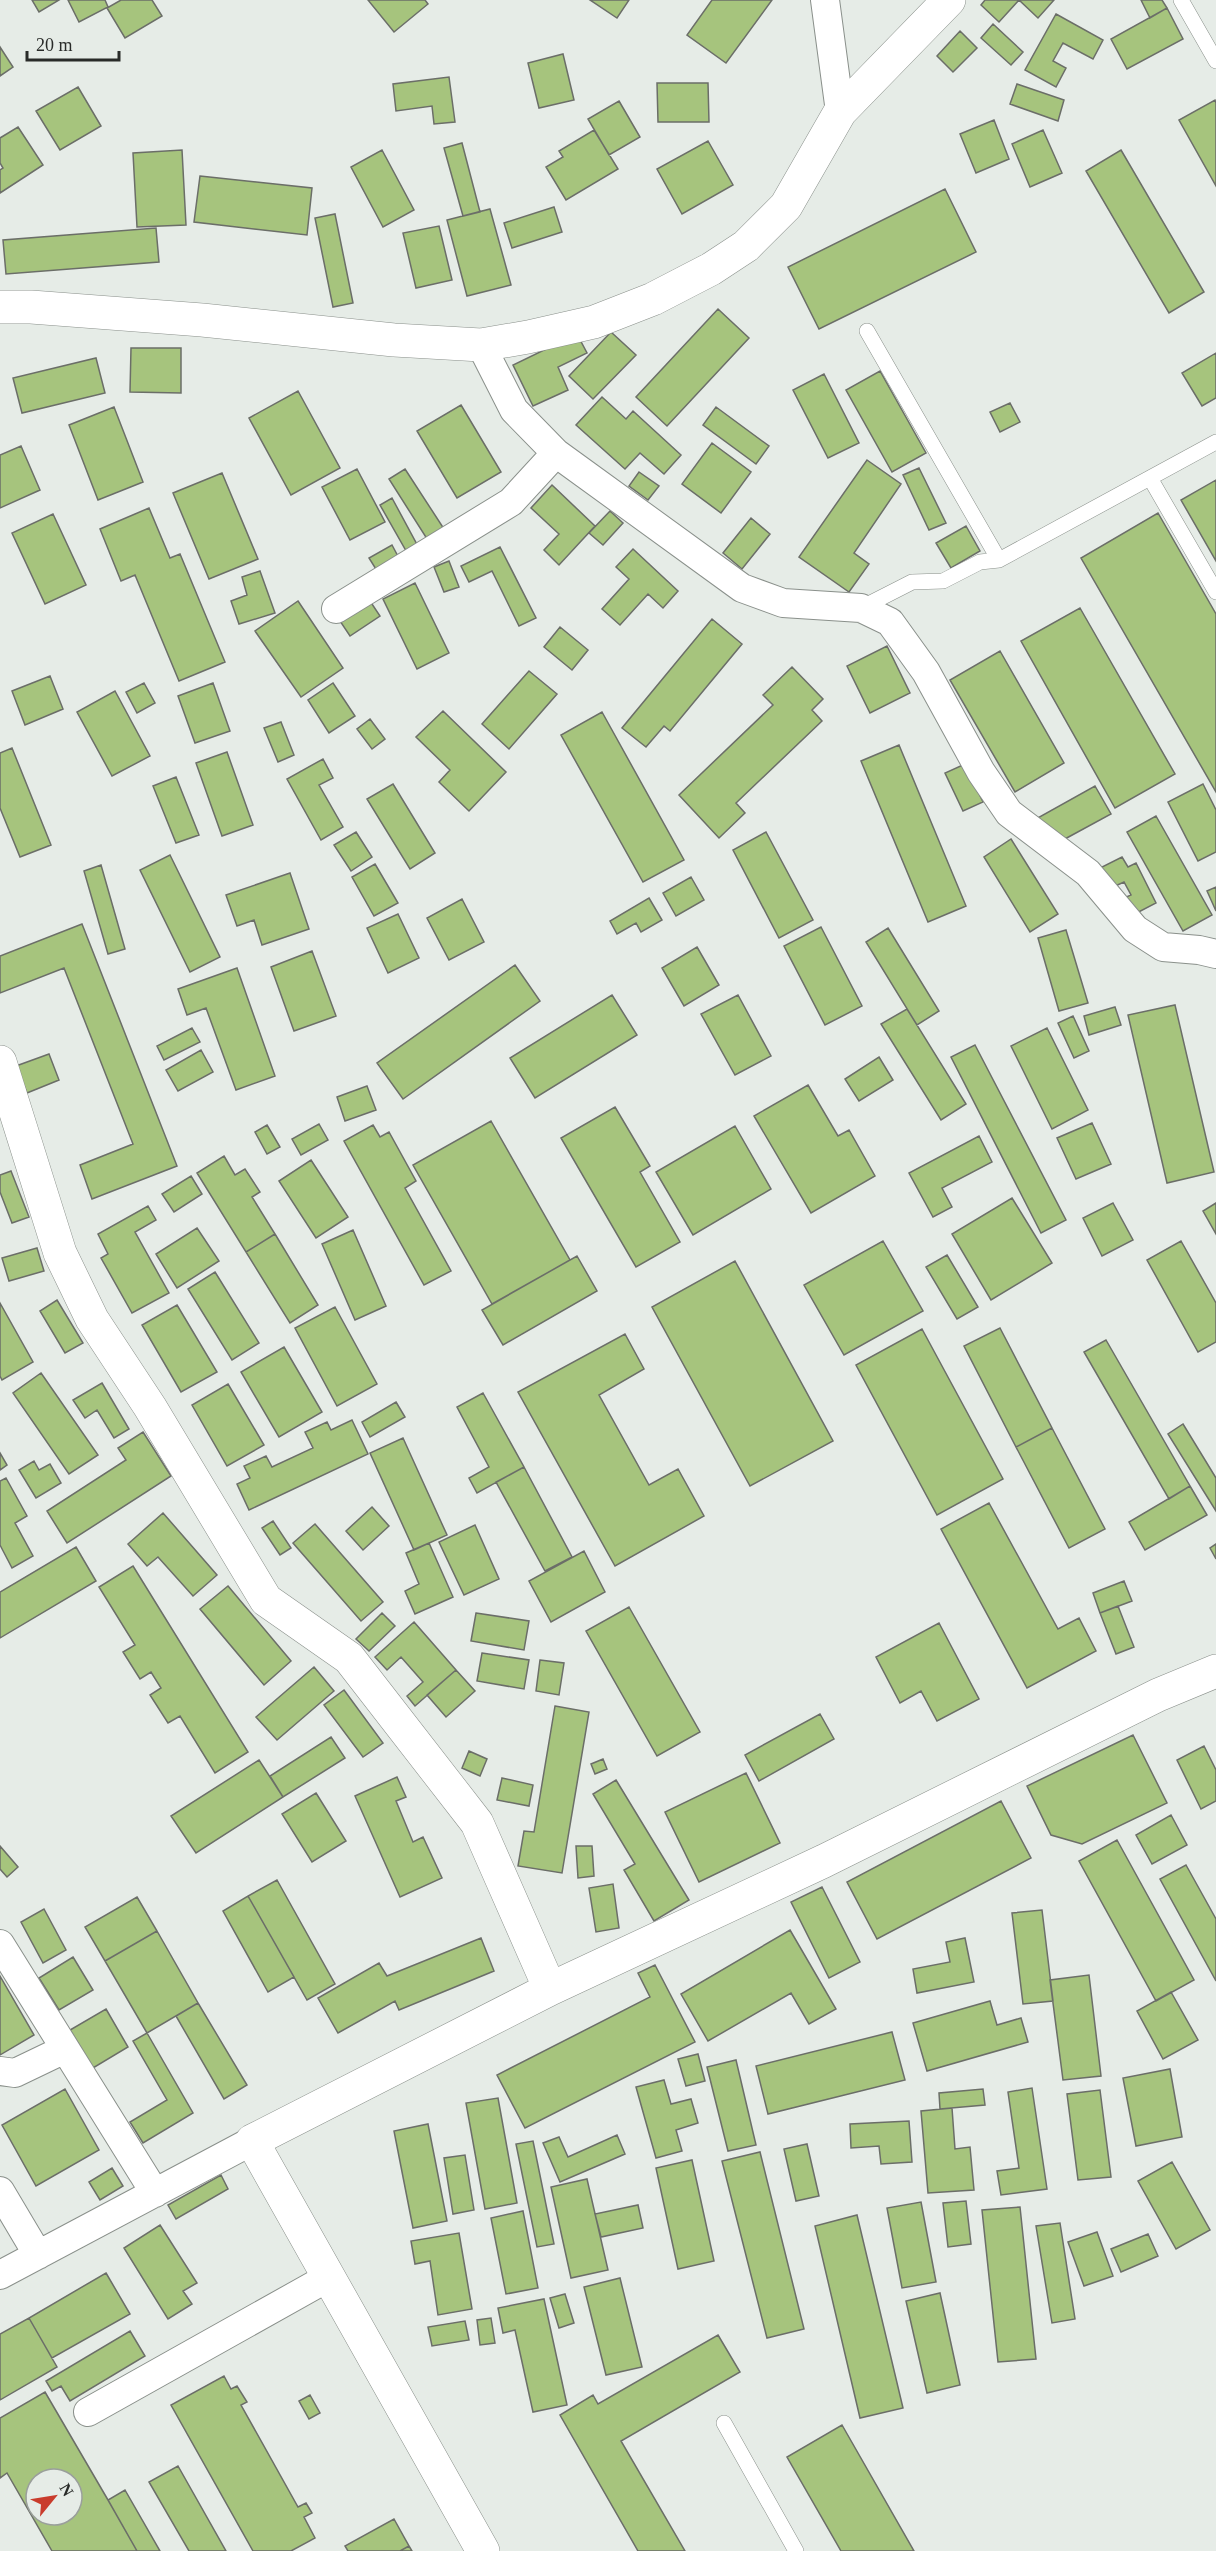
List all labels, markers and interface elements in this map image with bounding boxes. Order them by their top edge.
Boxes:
scale bar [27,24,118,62]
text: 20 m [36,35,73,55]
north arrow [24,2467,84,2527]
text: N [56,2480,77,2499]

